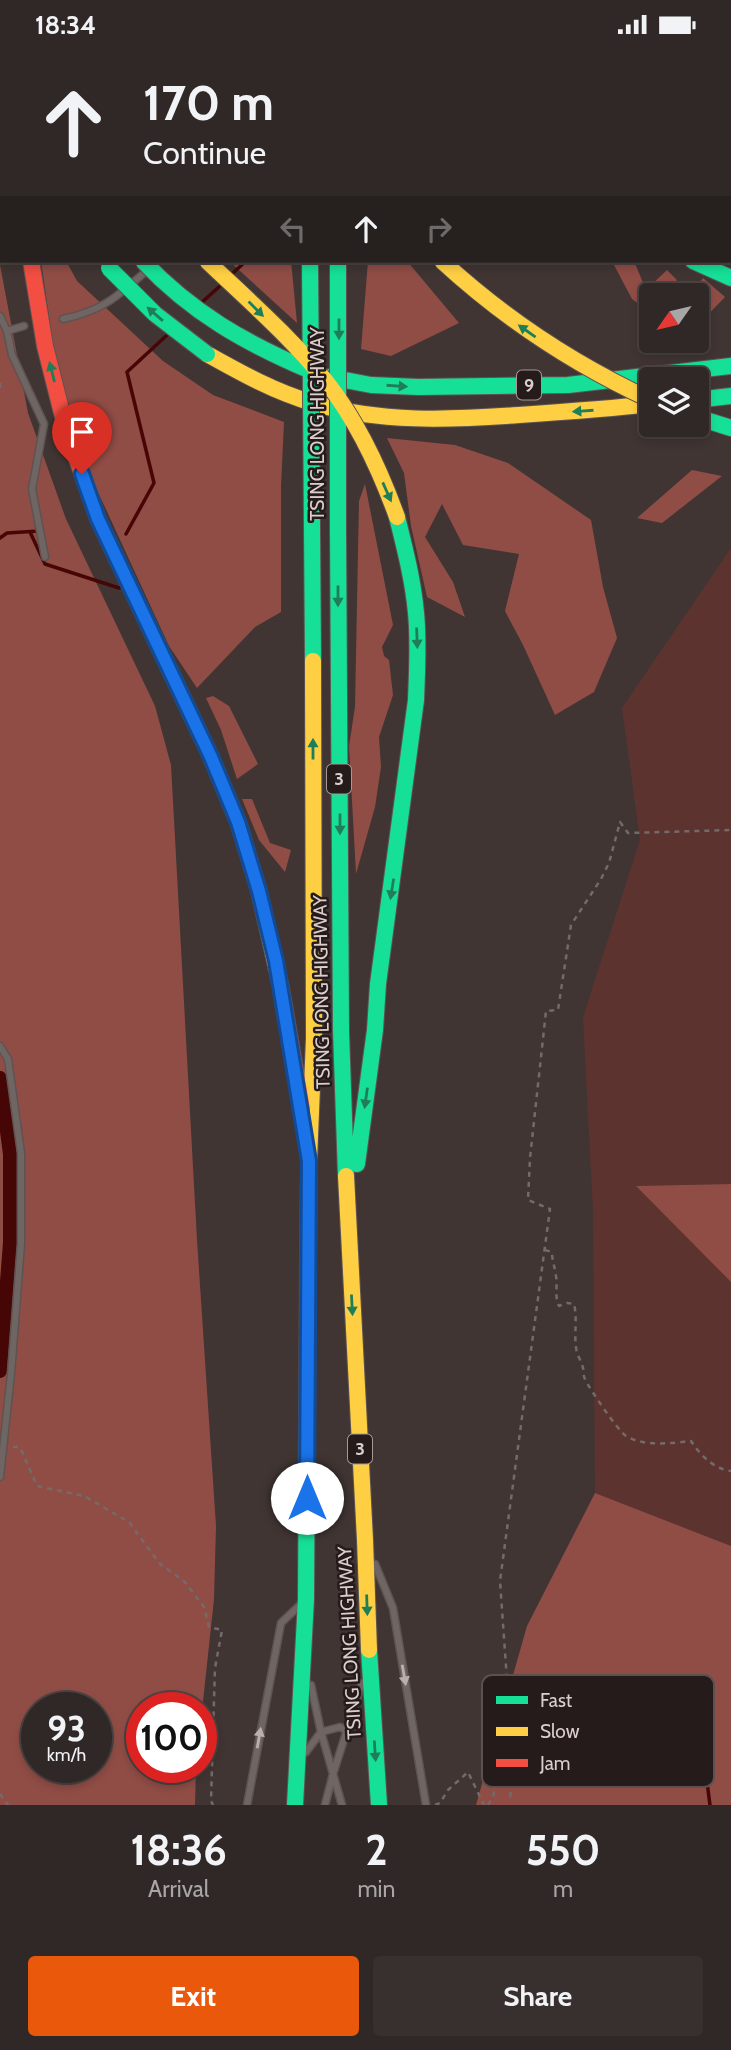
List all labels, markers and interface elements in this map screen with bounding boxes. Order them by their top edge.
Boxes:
text: 18:34 [35,9,96,41]
text: 170 m [143,73,274,132]
icon: ahead [28,77,119,168]
text: Continue [143,133,266,172]
icon: left [274,210,312,248]
icon: ahead [347,210,385,248]
icon: right [420,210,458,248]
north arrow [639,283,709,353]
map controls [639,283,709,437]
one-way arrow [247,300,264,317]
one-way arrow [146,306,164,322]
one-way arrow [333,318,344,340]
one-way arrow [518,324,536,338]
street label: TSING LONG HIGHWAY [306,327,329,521]
one-way arrow [46,361,57,383]
button: layers [639,367,709,437]
road number: 9 [517,371,541,399]
one-way arrow [386,381,408,392]
pin [52,402,112,474]
one-way arrow [572,406,594,417]
icon: arrive [63,413,101,451]
one-way arrow [381,482,393,502]
one-way arrow [332,585,344,607]
one-way arrow [411,628,423,650]
one-way arrow [307,738,319,760]
road number: 3 [327,765,351,793]
one-way arrow [334,813,345,835]
one-way arrow [386,878,397,900]
street label: TSING LONG HIGHWAY [308,895,335,1089]
one-way arrow [360,1087,371,1109]
one-way arrow [347,1294,358,1316]
road number: 3 [348,1435,372,1463]
position arrow [270,1461,344,1535]
street label: TSING LONG HIGHWAY [333,1545,366,1740]
one-way arrow [362,1595,373,1617]
one-way arrow [399,1664,410,1686]
legend [482,1675,714,1787]
text: Fast [540,1689,573,1712]
speed limit sign: 100 [126,1692,217,1783]
text: 93 [47,1707,86,1750]
text: Slow [540,1720,580,1743]
one-way arrow [254,1727,265,1749]
one-way arrow [370,1740,381,1762]
text: km/h [47,1744,86,1766]
text: Jam [539,1752,570,1775]
text: 18:36 [130,1824,227,1876]
text: 2 [365,1824,387,1876]
text: 550 [526,1824,601,1876]
text: Arrival [148,1875,209,1903]
text: min [357,1875,395,1903]
text: m [553,1875,573,1903]
button: Exit [28,1956,359,2036]
button: Share [373,1956,703,2036]

